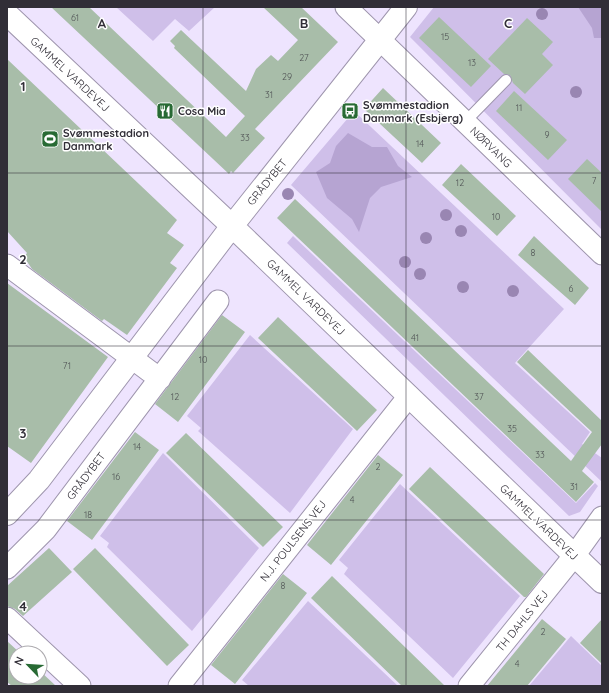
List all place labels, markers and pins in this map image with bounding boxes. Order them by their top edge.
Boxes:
place label: Svømmestadion Danmark (Esbjerg) [363,98,463,125]
restaurant icon: Cosa Mia [155,101,175,121]
bus stop icon: Svømmestadion Danmark (Esbjerg) [340,101,360,121]
place label: Cosa Mia [178,104,226,118]
place label: Svømmestadion Danmark [63,126,149,153]
sports icon: Svømmestadion Danmark [40,129,60,149]

